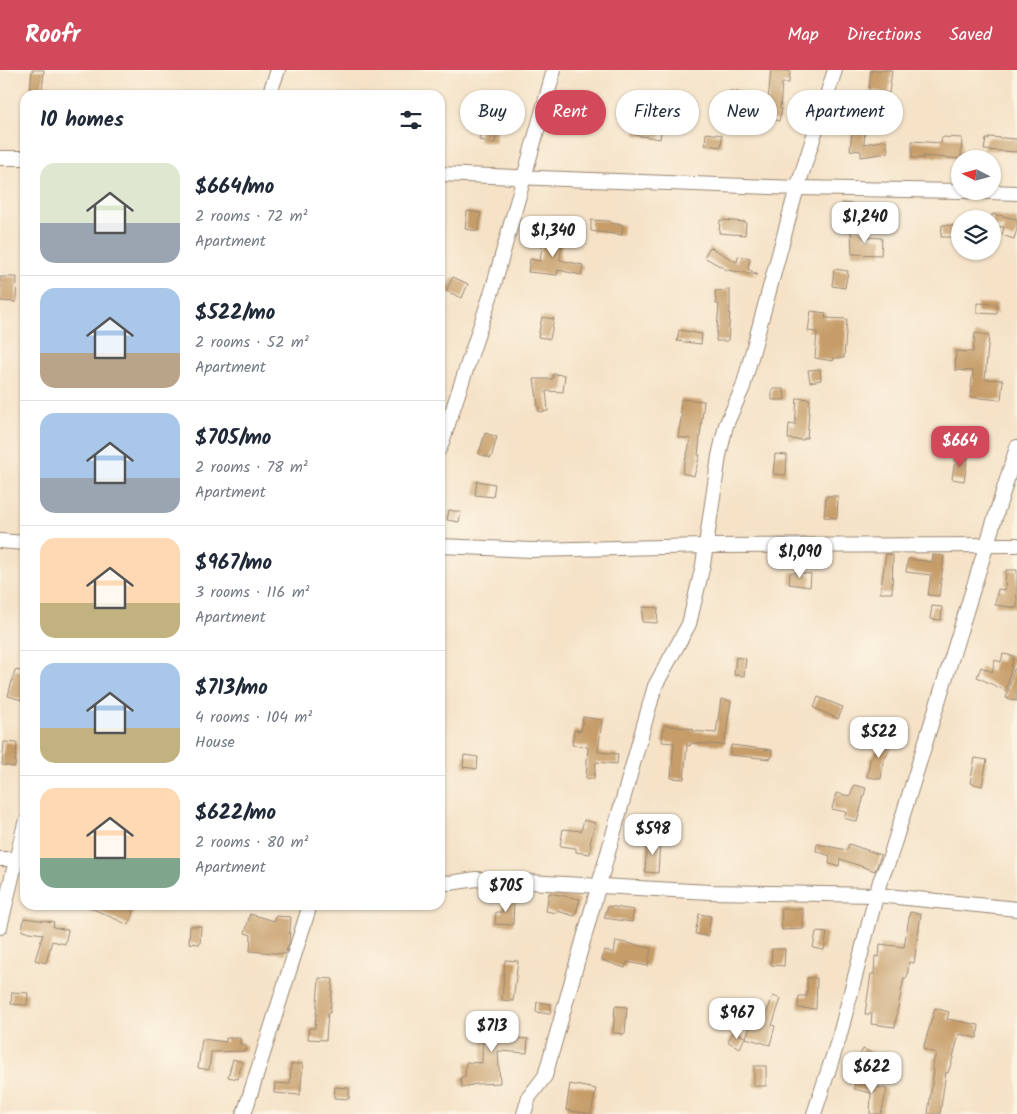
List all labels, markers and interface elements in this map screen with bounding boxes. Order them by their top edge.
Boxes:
text: Roofr [25,16,80,55]
text: Map [787,21,819,50]
text: Directions [847,21,921,50]
text: Saved [949,21,992,50]
chip: Buy [460,90,525,135]
chip: Rent [535,90,606,135]
chip: Filters [616,90,699,135]
chip: New [709,90,777,135]
chip: Apartment [787,90,903,135]
text: 10 homes [40,104,124,137]
icon: filters [397,106,425,134]
north arrow [951,150,1001,200]
map controls [951,150,1001,260]
text: $664/mo [195,171,274,204]
icon: home [80,183,140,243]
pin: $1,240 [824,202,906,244]
text: 2 rooms · 72 m² [195,204,307,229]
text: $1,240 [843,205,887,230]
button: layers [951,210,1001,260]
pin: $1,340 [512,216,594,258]
text: $1,340 [531,219,575,244]
text: Apartment [195,229,266,254]
text: $522/mo [195,297,275,330]
icon: home [80,308,140,368]
text: 2 rooms · 52 m² [195,330,309,355]
text: Apartment [195,355,266,380]
text: $705/mo [195,422,271,455]
pin: $664 [930,426,990,468]
text: $664 [942,429,978,454]
icon: home [80,433,140,493]
text: 2 rooms · 78 m² [195,455,308,480]
text: Apartment [195,480,266,505]
pin: $1,090 [759,536,841,579]
text: $1,090 [778,540,822,565]
text: $967/mo [195,547,272,580]
icon: home [80,558,140,618]
text: 3 rooms · 116 m² [195,580,310,605]
text: Apartment [195,605,266,630]
text: $713/mo [195,672,268,705]
icon: home [80,683,140,743]
text: 4 rooms · 104 m² [195,705,312,730]
pin: $522 [849,716,909,759]
text: $522 [861,720,897,745]
text: House [195,730,235,755]
text: $622/mo [195,797,276,830]
icon: home [80,808,140,868]
pin: $598 [623,814,683,856]
text: $598 [635,817,671,842]
text: 2 rooms · 80 m² [195,830,308,855]
text: Apartment [195,855,266,880]
pin: $705 [476,870,536,913]
text: $705 [489,874,523,899]
pin: $967 [707,998,767,1040]
text: $967 [720,1001,754,1026]
pin: $713 [462,1010,522,1053]
text: $713 [477,1014,507,1039]
pin: $622 [842,1052,902,1094]
text: $622 [854,1055,890,1080]

